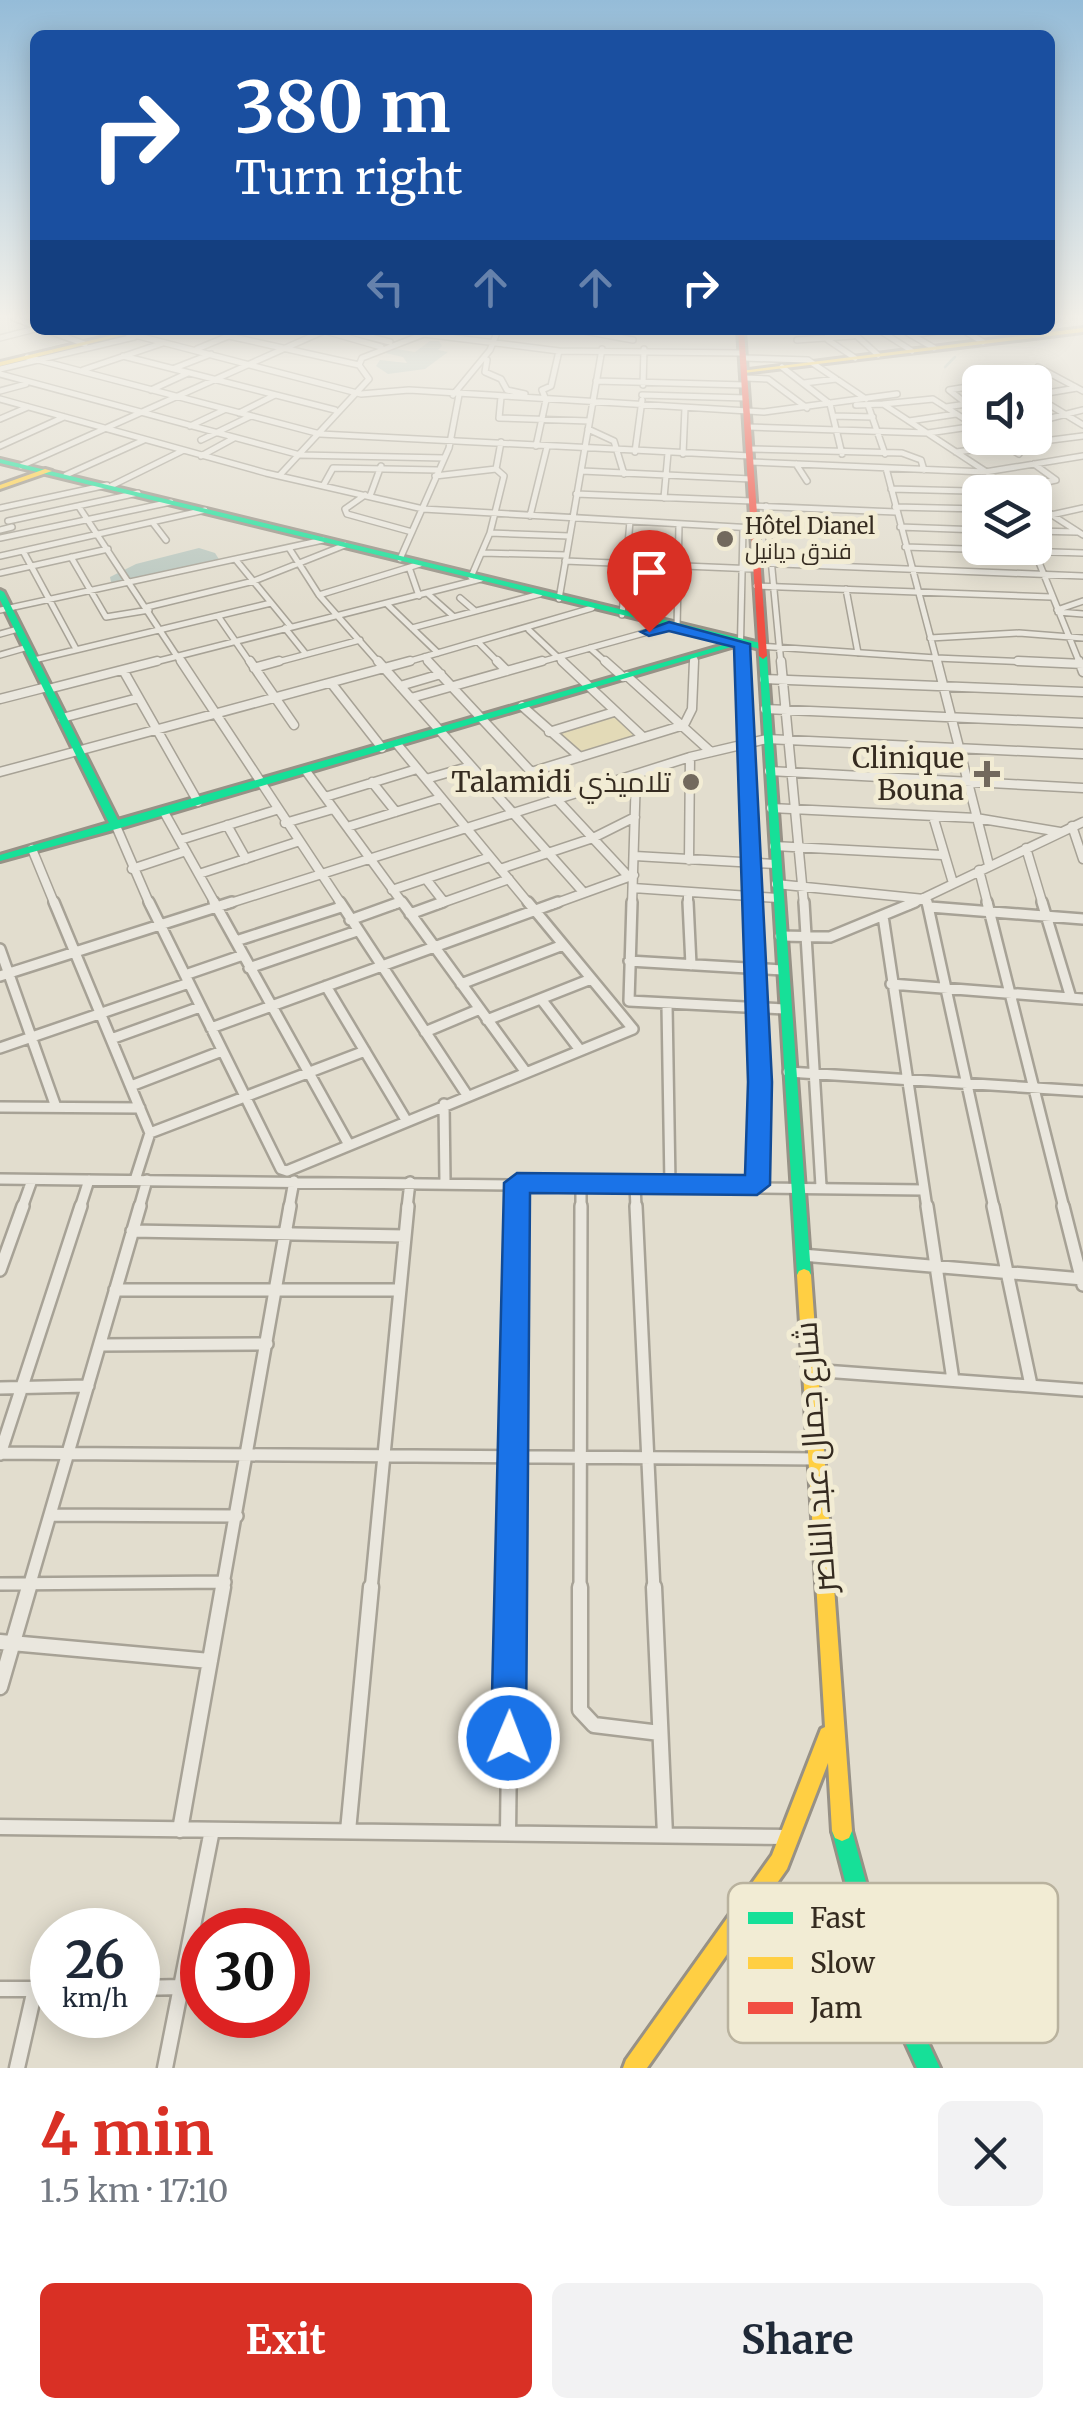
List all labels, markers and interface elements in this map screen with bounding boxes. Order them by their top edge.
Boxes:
text: 380 m [235,63,451,151]
icon: right [70,70,200,200]
text: Turn right [235,150,463,206]
icon: left [358,260,413,315]
icon: ahead [463,260,518,315]
icon: ahead [568,260,623,315]
icon: right [673,260,728,315]
map controls [962,365,1052,565]
button: sound [962,365,1052,455]
button: layers [962,475,1052,565]
place label: Hôtel Dianel فندق ديانيل [745,512,875,565]
marker: Hôtel Dianel فندق ديانيل [714,528,736,550]
pin [607,530,692,633]
icon: arrive [622,545,677,600]
place label: Clinique Bouna [852,740,964,808]
marker: Clinique Bouna [974,761,1000,787]
place label: Talamidi تلاميذي [451,764,672,804]
marker: Talamidi تلاميذي [680,771,702,793]
street label: شارع جمال عبد الناصر [786,1320,847,1596]
position arrow [457,1686,561,1790]
legend [728,1883,1058,2043]
text: Fast [810,1900,866,1936]
speed limit sign: 30 [180,1908,310,2038]
text: 26 [65,1929,125,1992]
text: Slow [810,1945,875,1981]
text: km/h [62,1982,128,2014]
text: Jam [809,1990,863,2026]
text: 4 min [40,2096,214,2171]
button: close [938,2101,1043,2206]
text: 1.5 km · 17:10 [40,2171,228,2211]
button: Exit [40,2283,532,2398]
button: Share [552,2283,1043,2398]

